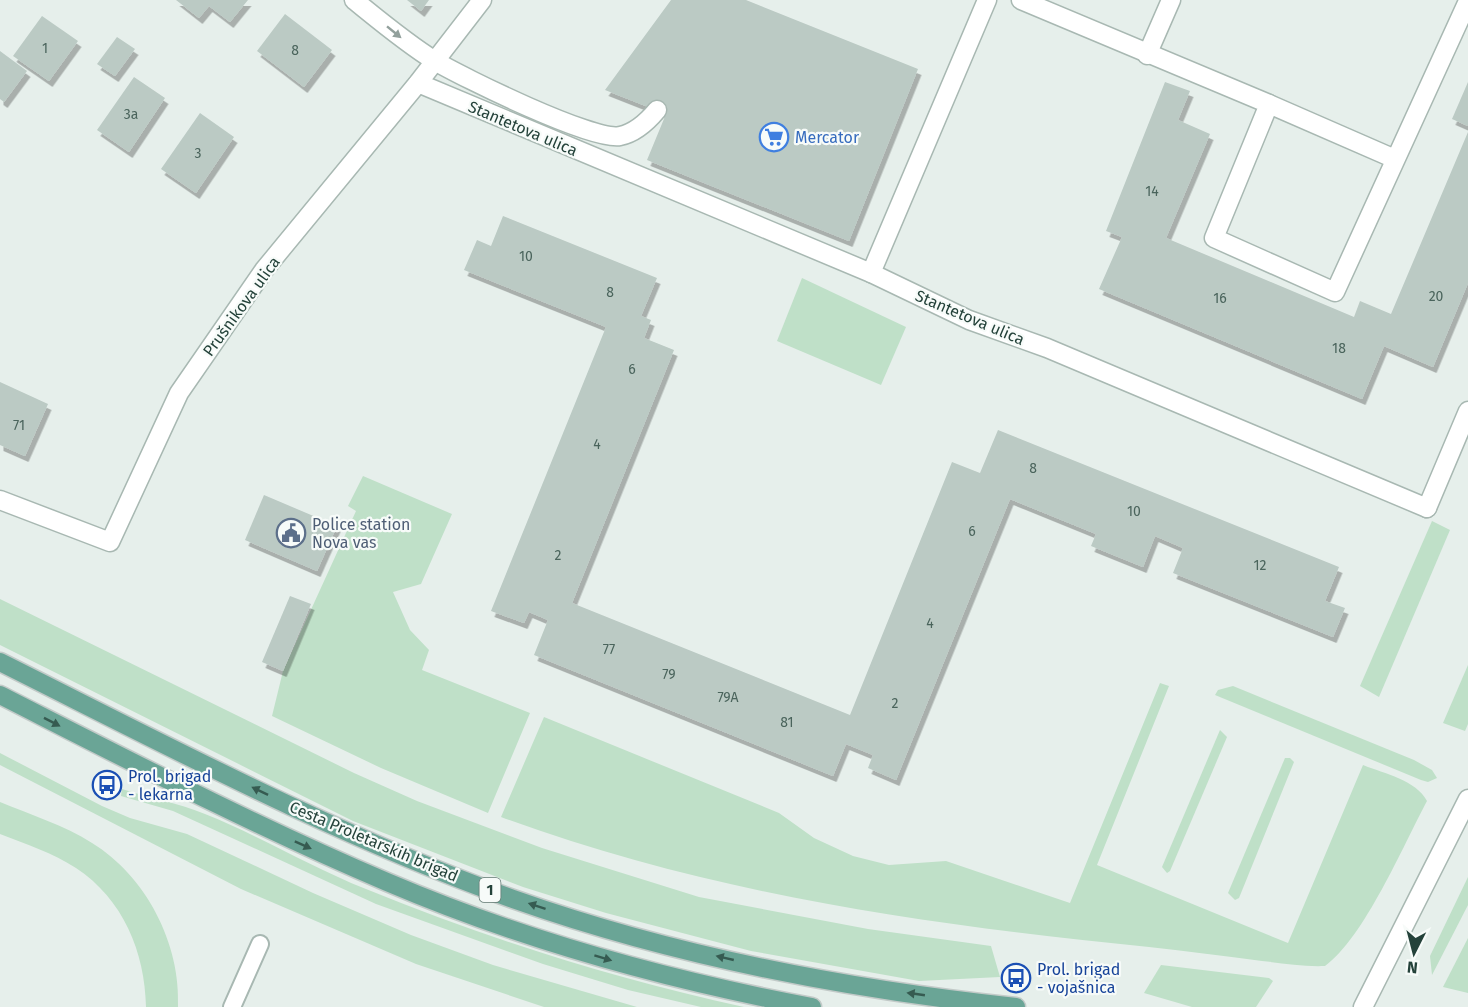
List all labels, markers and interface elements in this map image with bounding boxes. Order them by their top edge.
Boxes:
one-way arrow [386,26,402,39]
house number: 1 [42,40,48,57]
house number: 8 [291,42,299,59]
street label: Stantetova ulica [465,97,580,160]
house number: 3a [124,106,138,123]
supermarket icon: Mercator [758,121,790,153]
place label: Mercator [795,128,860,147]
house number: 3 [195,145,202,162]
house number: 14 [1145,183,1159,200]
house number: 10 [519,248,533,265]
street label: Prušnikova ulica [199,253,284,360]
house number: 8 [606,284,614,301]
street label: Stantetova ulica [912,286,1027,349]
house number: 20 [1429,288,1444,305]
house number: 16 [1213,290,1227,307]
house number: 18 [1332,340,1346,357]
house number: 6 [628,361,636,378]
house number: 71 [13,417,25,434]
house number: 4 [593,436,601,453]
house number: 8 [1029,460,1037,477]
house number: 10 [1127,503,1141,520]
place label: Police station Nova vas [312,515,411,552]
public building icon: Police station Nova vas [275,517,307,549]
house number: 6 [968,523,976,540]
house number: 2 [555,547,562,564]
house number: 12 [1254,557,1267,574]
house number: 4 [926,615,934,632]
house number: 77 [603,641,615,658]
house number: 79 [662,666,676,683]
house number: 79A [717,689,739,706]
house number: 2 [892,695,899,712]
house number: 81 [780,714,794,731]
one-way arrow [44,717,61,726]
place label: Prol. brigad - lekarna [128,767,211,804]
bus stop icon: Prol. brigad - lekarna [91,769,123,801]
one-way arrow [252,787,269,796]
street label: Cesta Proletarskih brigad [287,797,461,886]
one-way arrow [294,840,312,850]
road number: 1 [480,878,500,902]
one-way arrow [528,901,546,910]
north arrow [1384,923,1444,983]
one-way arrow [716,953,734,963]
one-way arrow [594,954,612,963]
text: N [1406,957,1419,977]
place label: Prol. brigad - vojašnica [1037,960,1120,997]
bus stop icon: Prol. brigad - vojašnica [1000,962,1032,994]
one-way arrow [907,990,926,999]

